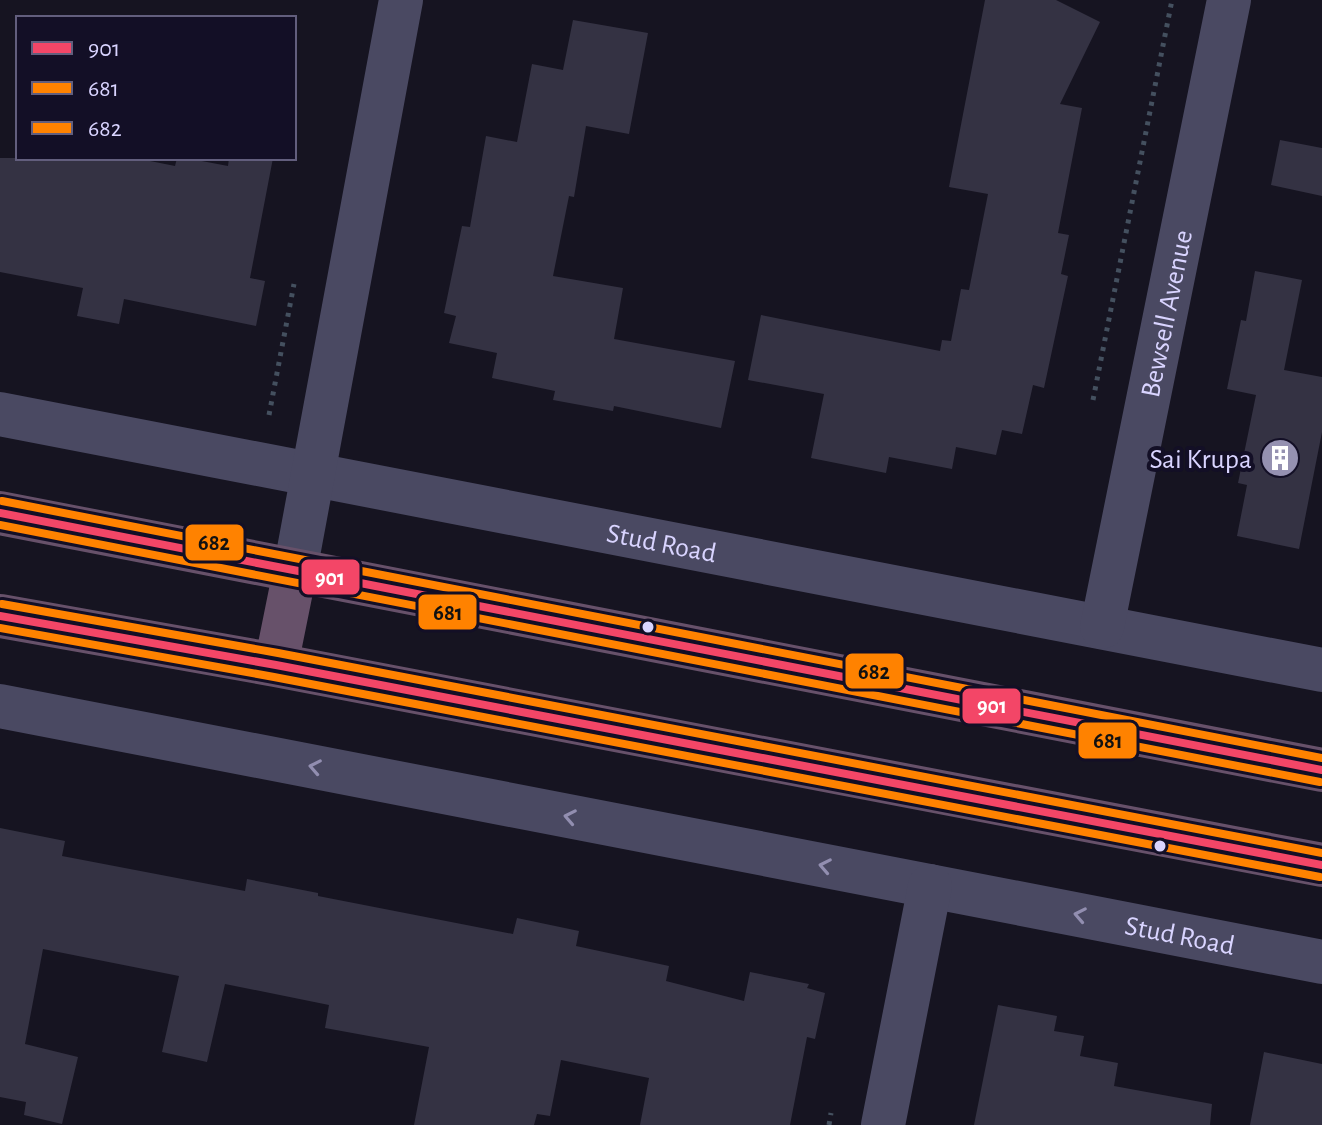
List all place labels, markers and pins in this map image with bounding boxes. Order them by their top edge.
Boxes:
building icon: Sai Krupa [1259,437,1301,479]
place label: Sai Krupa [1149,446,1252,474]
unlabelled marker [640,619,656,635]
unlabelled marker [1152,838,1168,854]

